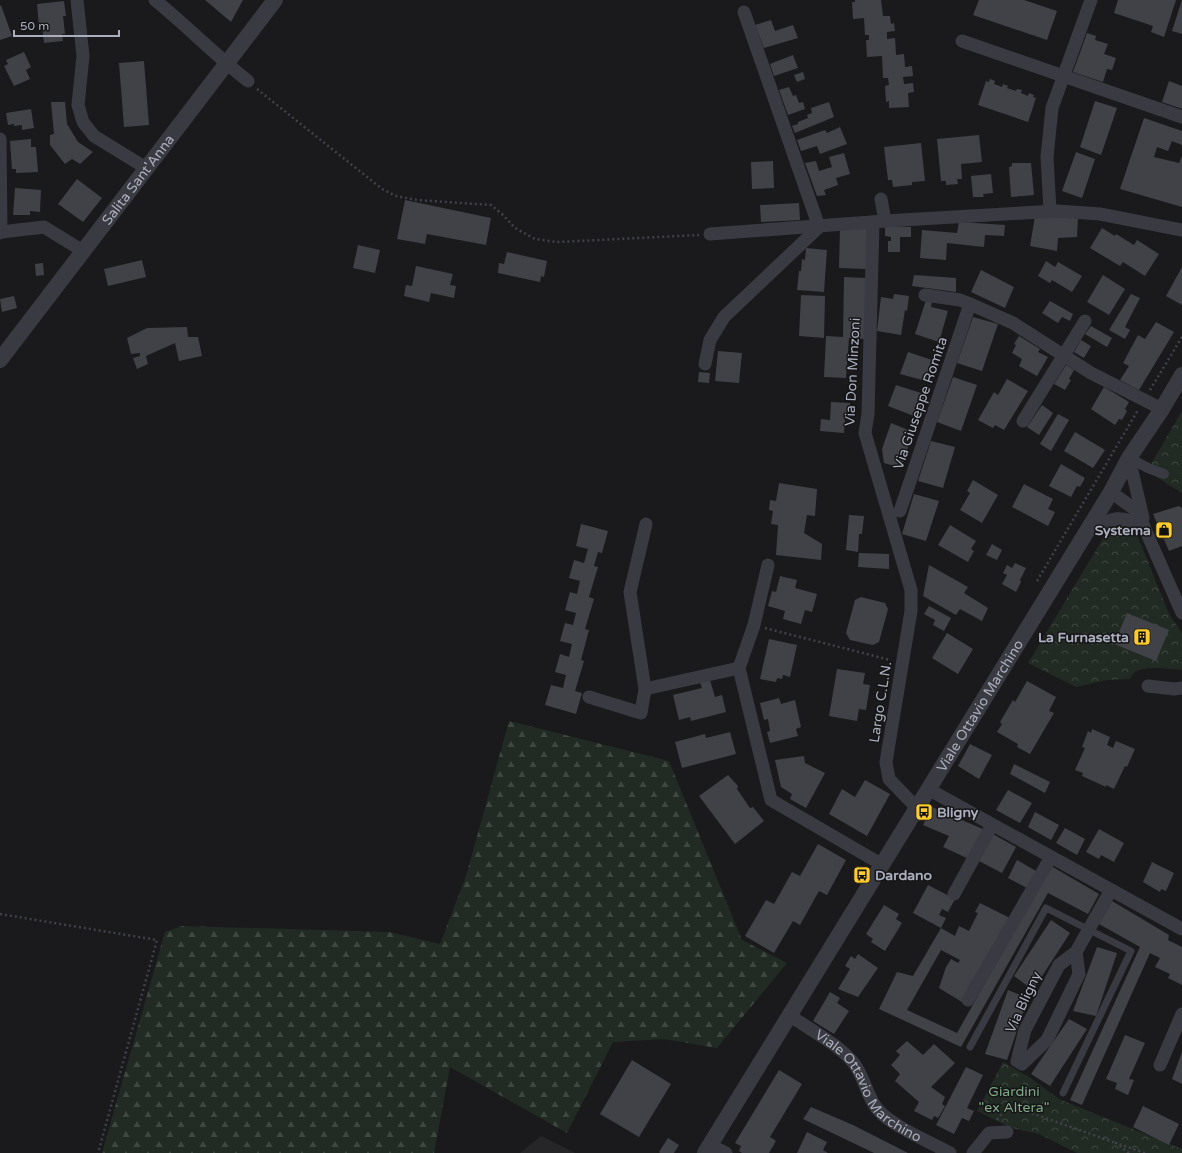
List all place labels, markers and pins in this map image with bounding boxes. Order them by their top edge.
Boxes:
shop icon: Systema [1154,520,1174,540]
place label: Systema [1095,522,1151,539]
building icon: La Furnasetta [1132,627,1152,647]
place label: La Furnasetta [1038,629,1129,646]
bus stop icon: Bligny [914,802,934,822]
place label: Bligny [937,804,979,821]
bus stop icon: Dardano [852,865,872,885]
place label: Dardano [875,867,933,884]

